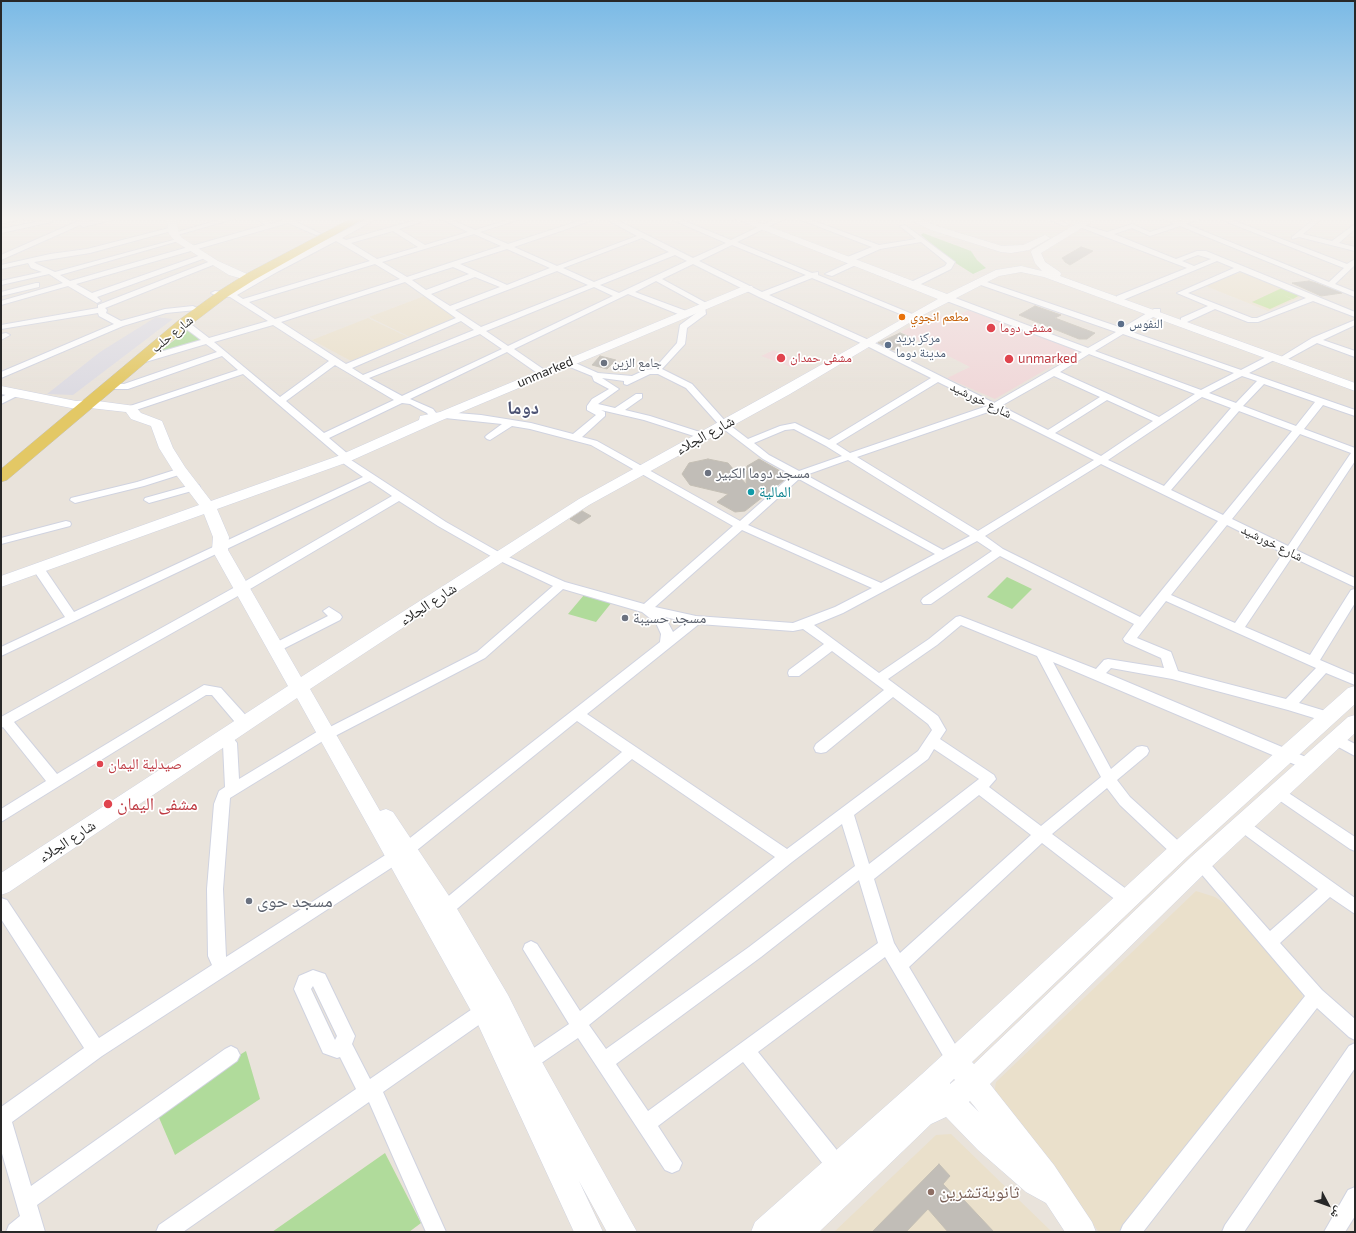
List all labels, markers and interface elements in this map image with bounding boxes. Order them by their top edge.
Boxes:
place label: مطعم انجوي [910,309,969,325]
street label: شارع حلب [148,312,196,356]
marker: مطعم انجوي [897,312,907,322]
place label: النفوس [1129,316,1163,332]
marker: النفوس [1116,319,1126,329]
place label: مشفى دوما [1000,320,1052,336]
marker: مشفى دوما [985,322,997,334]
place label: مركز بريد مدينة دوما [896,330,946,361]
marker: مركز بريد مدينة دوما [883,340,893,350]
place label: مشفى حمدان [790,350,852,366]
place label: unmarked [1018,351,1078,367]
marker: مشفى حمدان [775,352,787,364]
street label: unmarked [515,353,575,391]
marker: unmarked [1003,353,1015,365]
place label: جامع الزين [612,355,662,371]
marker: جامع الزين [599,358,609,368]
street label: شارع خورشيد [948,378,1014,422]
district label: دوما [507,397,539,419]
street label: شارع الجلاء [673,412,737,458]
place label: مسجد دوما الكبير [716,464,810,482]
marker: مسجد دوما الكبير [703,468,713,478]
place label: المالية [759,483,791,501]
marker: المالية [746,487,756,497]
street label: شارع خورشيد [1239,521,1305,565]
street label: شارع الجلاء [396,579,460,629]
place label: مسجد حسيبة [633,609,706,627]
marker: مسجد حسيبة [620,613,630,623]
place label: صيدلية اليمان [108,755,182,773]
marker: صيدلية اليمان [95,759,105,769]
place label: مشفى اليمان [117,793,198,815]
marker: مشفى اليمان [102,798,114,810]
street label: شارع الجلاء [35,816,99,866]
place label: مسجد حوى [257,890,333,912]
marker: مسجد حوى [244,896,254,906]
place label: ثانويةتشرين [939,1181,1019,1203]
north arrow [1308,1185,1348,1225]
marker: ثانويةتشرين [926,1187,936,1197]
text: ش [1329,1205,1346,1222]

